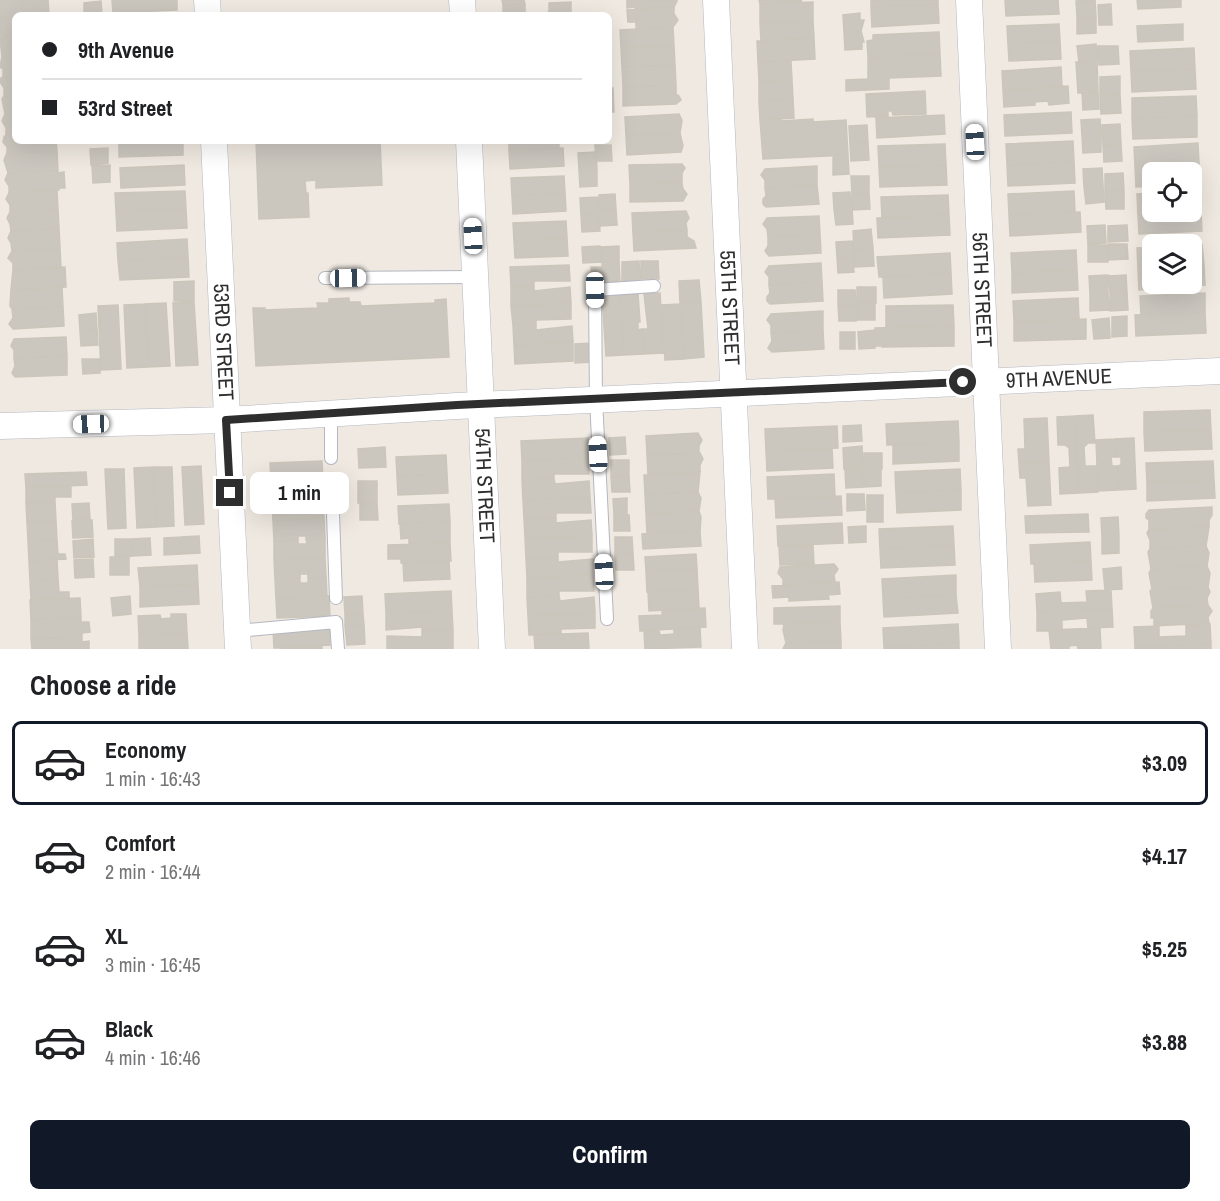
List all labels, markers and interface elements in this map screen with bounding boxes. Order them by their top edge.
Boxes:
text: 9th Avenue [78,35,174,65]
text: 53rd Street [78,93,172,123]
car [965,124,985,160]
map controls [1142,162,1202,294]
button: locate [1142,162,1202,222]
car [463,218,483,254]
street label: 56TH STREET [965,232,1000,348]
button: layers [1142,234,1202,294]
street label: 55TH STREET [713,250,747,366]
car [330,269,366,287]
car [586,272,604,308]
street label: 53RD STREET [207,283,241,401]
street label: 9TH AVENUE [1005,361,1112,395]
route start [949,368,976,395]
car [73,414,109,434]
street label: 54TH STREET [468,428,502,544]
car [588,436,608,472]
callout: 1 min [251,472,350,514]
route end [216,479,243,506]
text: 1 min [278,479,321,506]
car [594,554,614,590]
text: Choose a ride [30,667,176,703]
text: Economy [105,735,186,765]
icon: car [33,736,87,790]
text: $3.09 [1142,748,1187,778]
text: 1 min · 16:43 [105,765,201,792]
text: Comfort [105,828,175,858]
icon: car [33,829,87,883]
text: $4.17 [1142,841,1187,871]
text: 2 min · 16:44 [105,858,201,885]
text: XL [105,921,128,951]
icon: car [33,922,87,976]
text: $5.25 [1142,934,1187,964]
text: 3 min · 16:45 [105,951,201,978]
text: Black [105,1014,153,1044]
icon: car [33,1015,87,1069]
text: $3.88 [1142,1027,1187,1057]
text: 4 min · 16:46 [105,1044,201,1071]
button: Confirm [30,1120,1190,1189]

